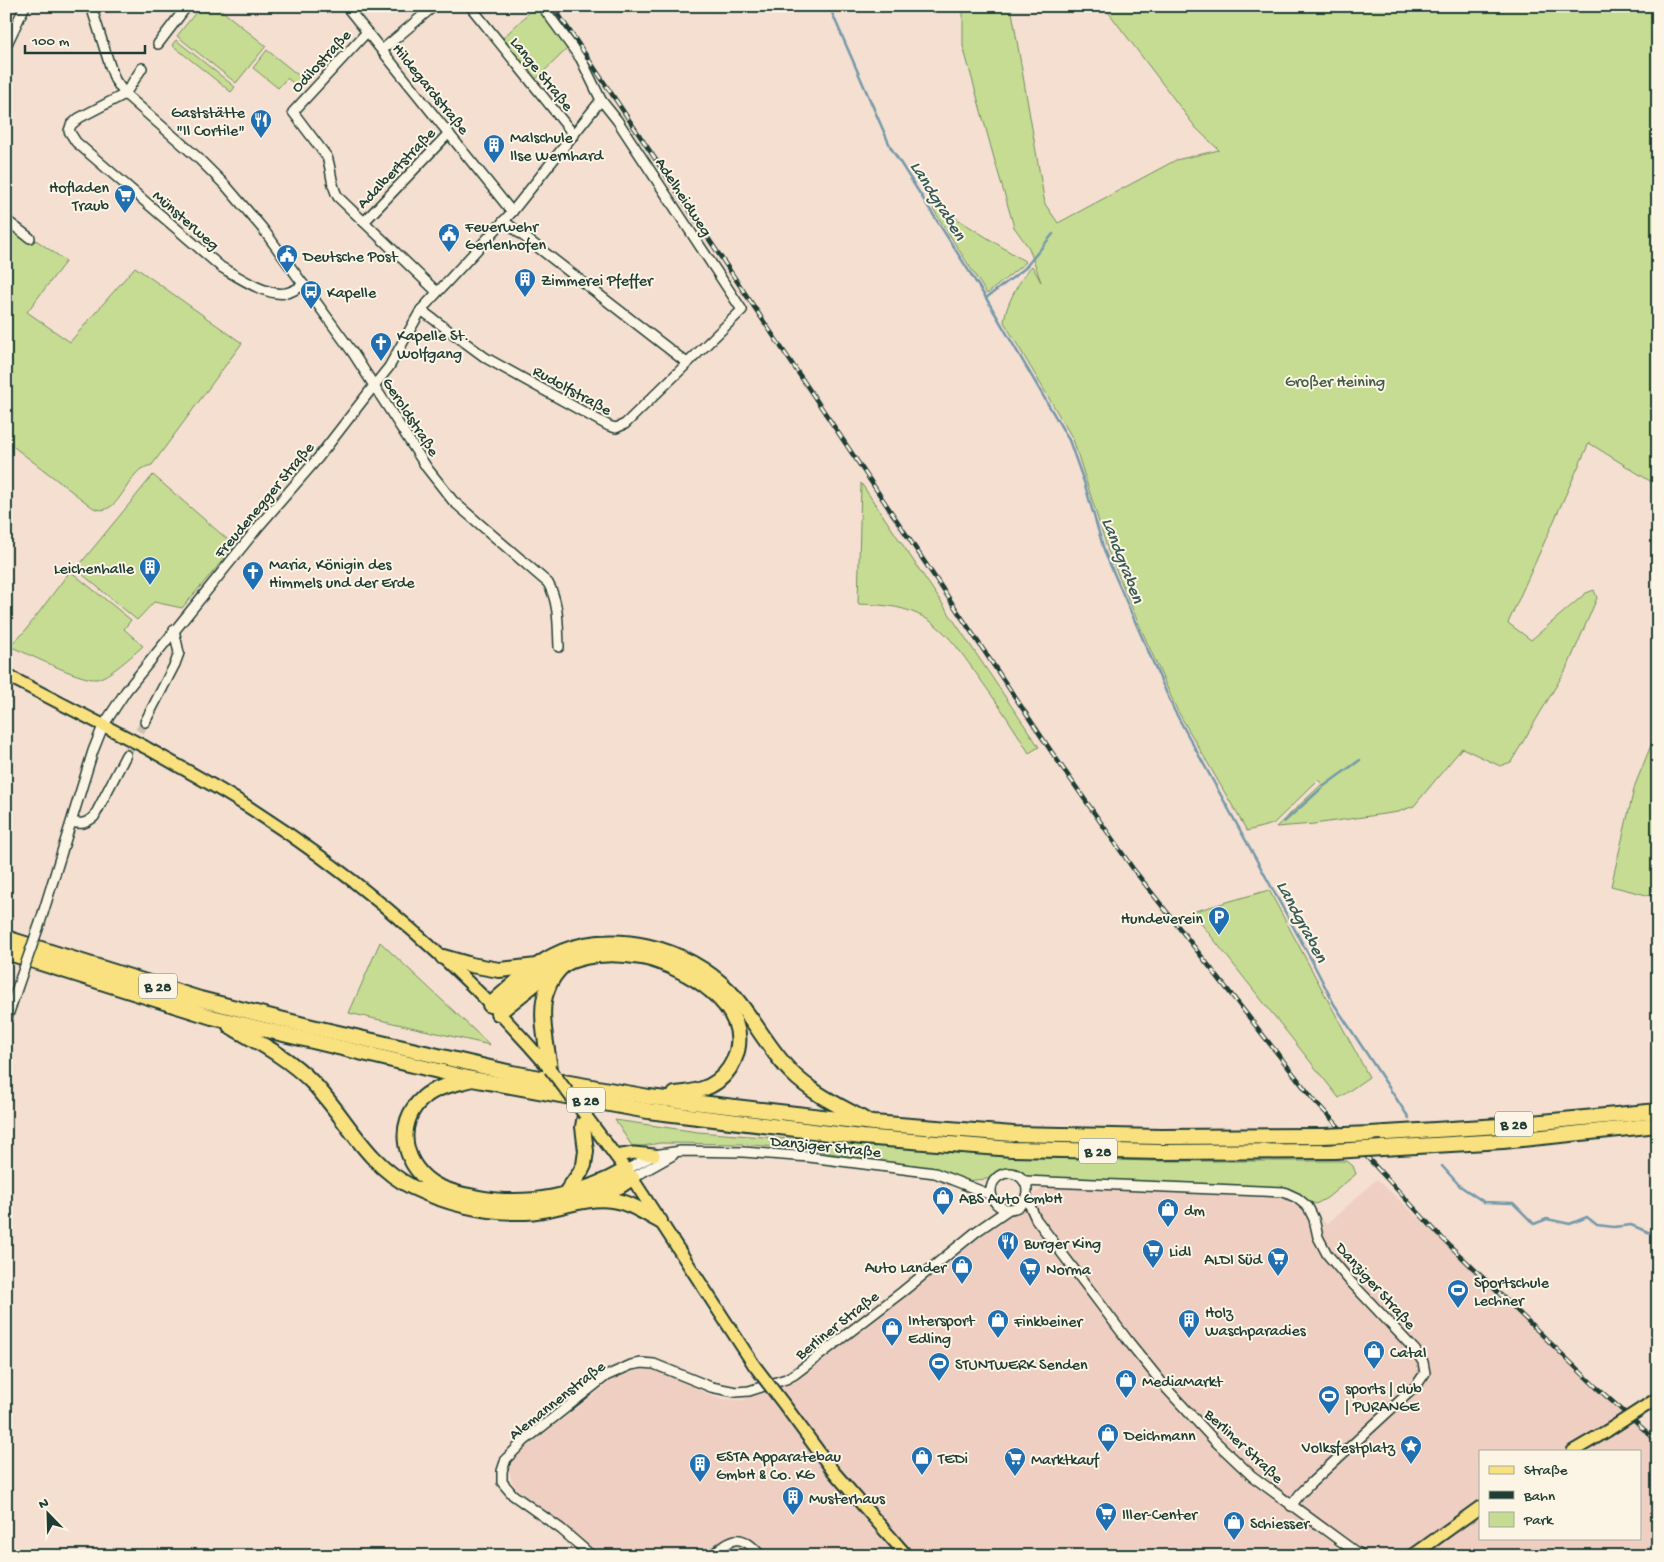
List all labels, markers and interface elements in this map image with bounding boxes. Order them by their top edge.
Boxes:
scale bar [25,22,145,54]
street label: Odilostraße [289,26,357,98]
text: 100 m [31,33,70,51]
street label: Lange Straße [505,34,576,117]
street label: Hildegardstraße [387,41,472,140]
place label: Gaststätte "Il Cortile" [171,105,246,142]
restaurant icon: Gaststätte "Il Cortile" [249,108,273,139]
street label: Adalbertstraße [354,125,441,214]
place label: Malschule Ilse Wernhard [510,130,605,167]
building icon: Malschule Ilse Wernhard [482,133,506,164]
street label: Adelheidweg [650,155,715,241]
water label: Landgraben [904,158,970,245]
place label: Hofladen Traub [49,180,110,217]
supermarket icon: Hofladen Traub [113,183,137,214]
street label: Münsterweg [147,187,222,256]
place label: Feuerwehr Gerlenhofen [464,219,546,256]
public building icon: Feuerwehr Gerlenhofen [437,222,461,253]
public building icon: Deutsche Post [275,243,299,274]
place label: Deutsche Post [302,249,399,268]
building icon: Zimmerei Pfeffer [513,267,537,298]
place label: Zimmerei Pfeffer [541,273,654,292]
bus stop icon: Kapelle [299,279,323,310]
place label: Kapelle [327,285,377,304]
place label: Kapelle St. Wolfgang [397,328,469,365]
church icon: Kapelle St. Wolfgang [369,331,393,362]
street label: Rudolfstraße [529,363,615,422]
park label: Großer Heining [1285,374,1385,393]
street label: Geroldstraße [377,375,442,462]
street label: Freudenegger Straße [211,439,320,564]
water label: Landgraben [1096,515,1148,607]
building icon: Leichenhalle [138,555,162,586]
place label: Maria, Königin des Himmels und der Erde [269,557,415,594]
church icon: Maria, Königin des Himmels und der Erde [241,560,265,591]
place label: Leichenhalle [54,561,135,580]
water label: Landgraben [1270,878,1331,967]
parking icon: Hundeverein [1207,905,1231,936]
place label: Hundeverein [1121,911,1203,930]
road number: B 28 [139,974,177,998]
road number: B 28 [567,1088,605,1112]
road number: B 28 [1495,1112,1533,1136]
street label: Danziger Straße [769,1133,882,1164]
road number: B 28 [1079,1138,1117,1164]
shop icon: ABS Auto GmbH [931,1185,955,1216]
place label: ABS Auto GmbH [959,1191,1063,1210]
shop icon: dm [1156,1197,1180,1228]
place label: dm [1184,1203,1205,1222]
restaurant icon: Burger King [996,1230,1020,1261]
place label: Burger King [1023,1236,1101,1255]
supermarket icon: Lidl [1141,1238,1165,1269]
street label: Danziger Straße [1330,1239,1419,1335]
place label: Lidl [1169,1244,1191,1263]
supermarket icon: ALDI Süd [1266,1246,1290,1277]
place label: ALDI Süd [1204,1252,1264,1271]
shop icon: Auto Lander [950,1254,974,1285]
supermarket icon: Norma [1018,1256,1042,1287]
place label: Auto Lander [865,1260,947,1279]
place label: Norma [1046,1262,1092,1281]
place label: Sportschule Lechner [1474,1275,1550,1312]
sports icon: Sportschule Lechner [1446,1278,1470,1309]
street label: Berliner Straße [792,1288,884,1366]
place label: Holz Waschparadies [1205,1305,1307,1342]
shop icon: Finkbeiner [986,1308,1010,1339]
building icon: Holz Waschparadies [1177,1308,1201,1339]
place label: Intersport Edling [908,1313,976,1350]
place label: Finkbeiner [1013,1314,1083,1333]
shop icon: Intersport Edling [880,1316,904,1347]
shop icon: Catal [1362,1339,1386,1370]
place label: Catal [1390,1345,1427,1364]
sports icon: STUNTWERK Senden [927,1351,951,1382]
place label: STUNTWERK Senden [955,1357,1088,1376]
street label: Alemannenstraße [506,1358,611,1445]
shop icon: MediaMarkt [1114,1368,1138,1399]
place label: MediaMarkt [1142,1374,1224,1393]
place label: sports | club | PURANGE [1345,1381,1422,1418]
sports icon: sports | club | PURANGE [1317,1384,1341,1415]
street label: Berliner Straße [1199,1406,1287,1489]
shop icon: Deichmann [1096,1422,1120,1453]
place label: Deichmann [1123,1428,1196,1447]
place icon: Volksfestplatz [1399,1434,1423,1465]
place label: Volksfestplatz [1301,1440,1396,1459]
shop icon: TEDi [910,1445,934,1476]
supermarket icon: Marktkauf [1003,1446,1027,1477]
place label: ESTA Apparatebau GmbH & Co. KG [716,1449,842,1486]
legend [1479,1450,1642,1540]
place label: TEDi [937,1451,968,1470]
building icon: ESTA Apparatebau GmbH & Co. KG [688,1452,712,1483]
place label: Marktkauf [1031,1452,1100,1471]
text: Straße [1524,1462,1568,1480]
building icon: Musterhaus [781,1485,805,1516]
text: Bahn [1523,1488,1555,1506]
north arrow [22,1490,72,1540]
place label: Musterhaus [809,1491,886,1510]
text: N [36,1495,51,1514]
supermarket icon: Iller-Center [1094,1501,1118,1532]
place label: Iller-Center [1122,1507,1198,1526]
shop icon: Schiesser [1222,1510,1246,1541]
text: Park [1523,1512,1554,1530]
place label: Schiesser [1250,1516,1310,1535]

